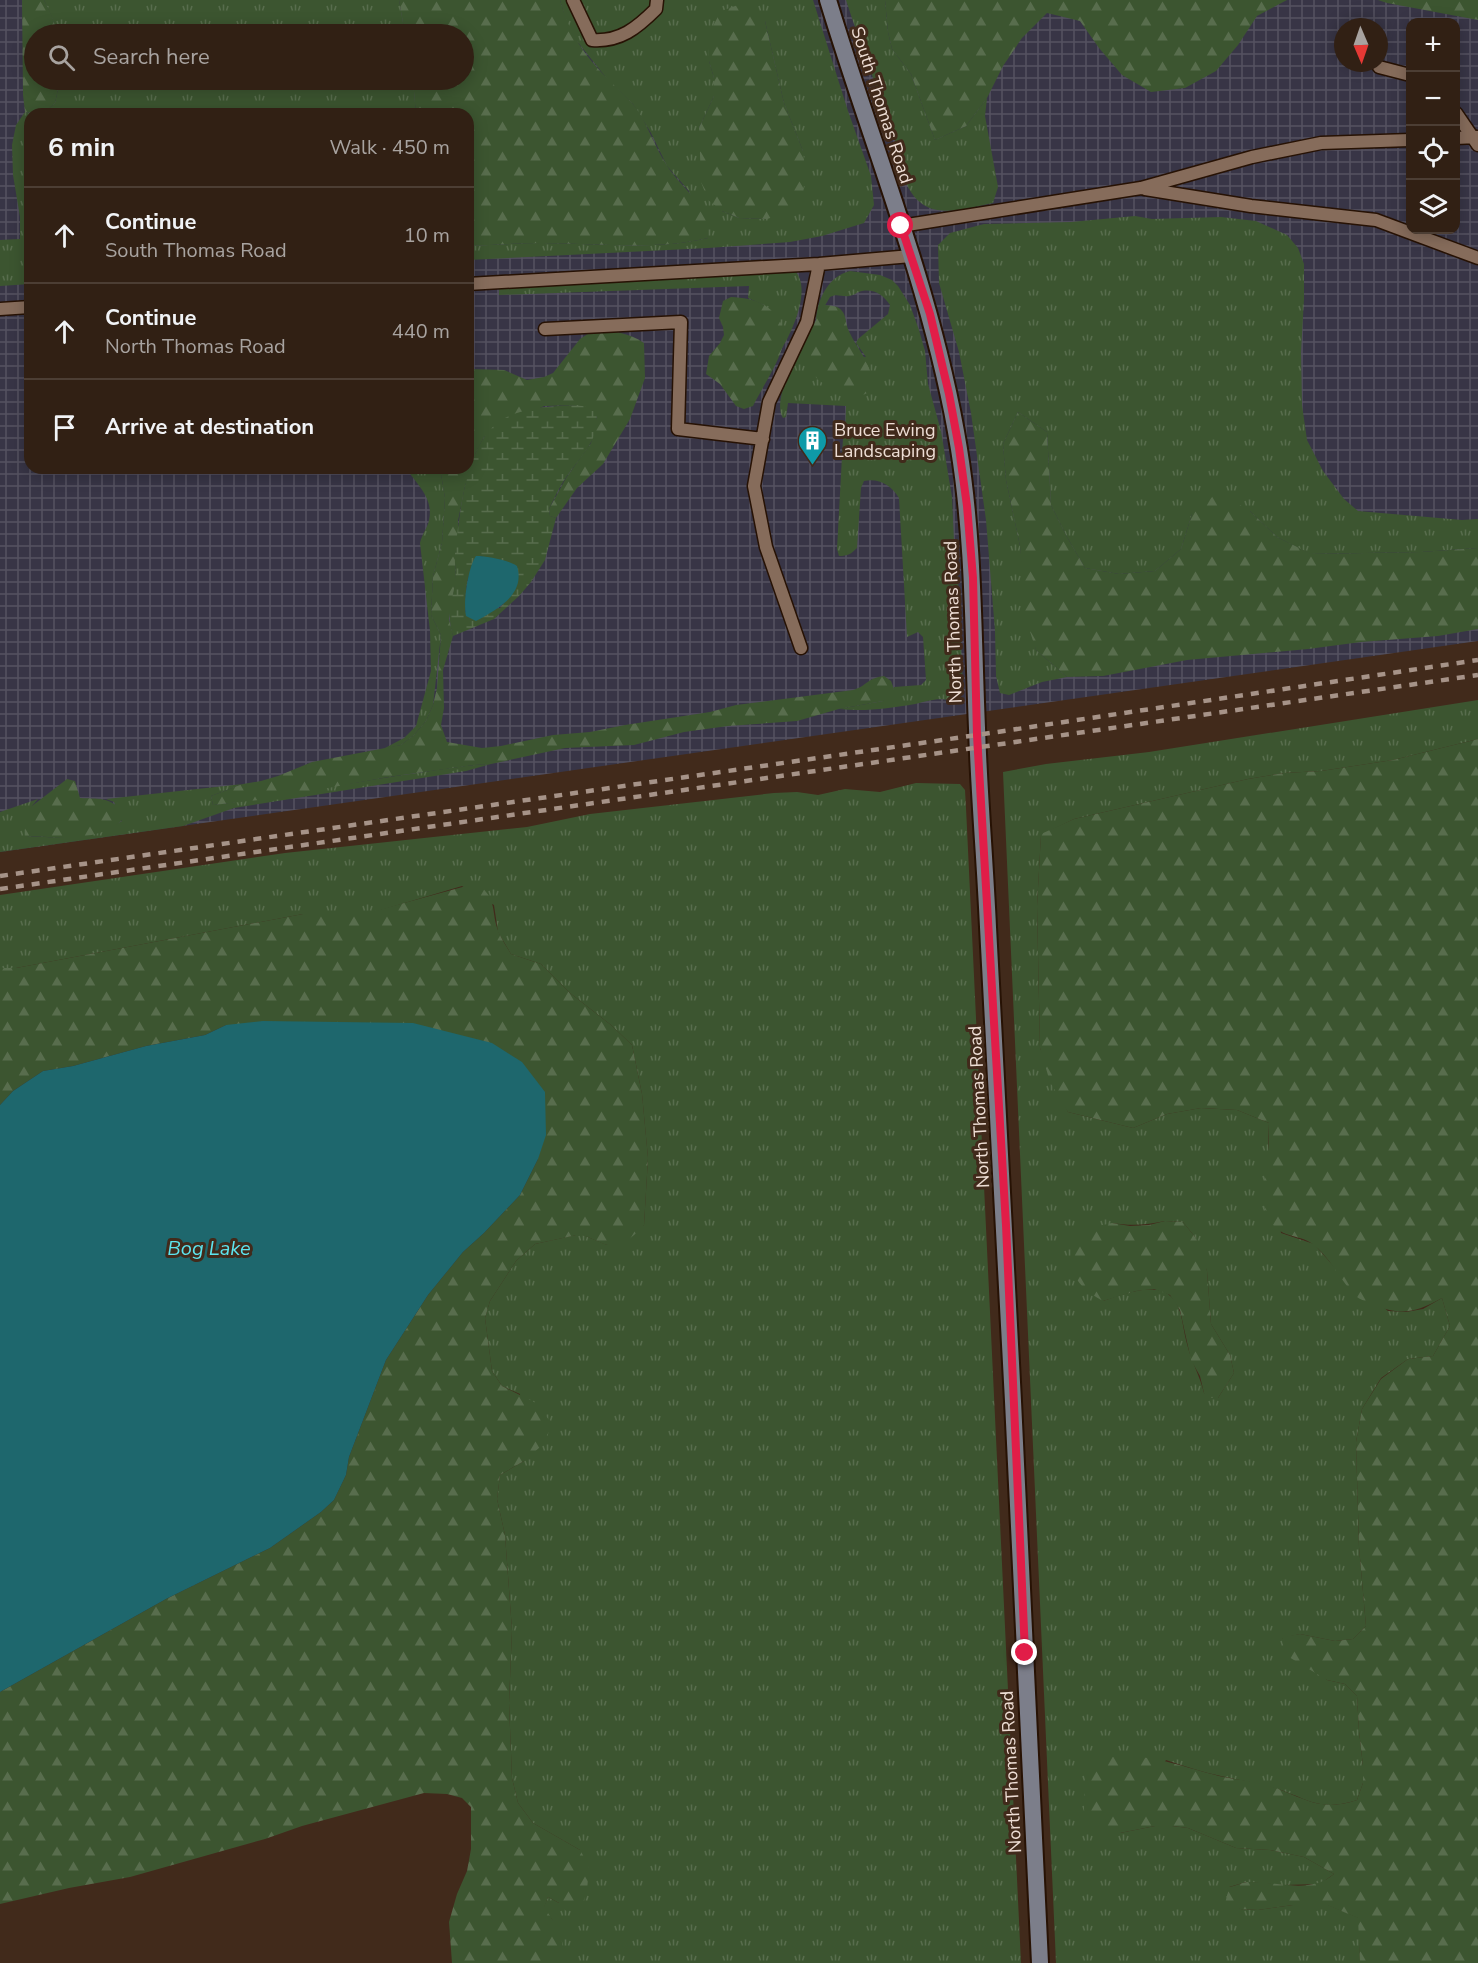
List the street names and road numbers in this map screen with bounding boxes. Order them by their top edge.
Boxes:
street label: South Thomas Road [845,24,919,186]
street label: North Thomas Road [938,540,968,704]
street label: North Thomas Road [963,1025,995,1189]
street label: North Thomas Road [995,1690,1027,1854]

